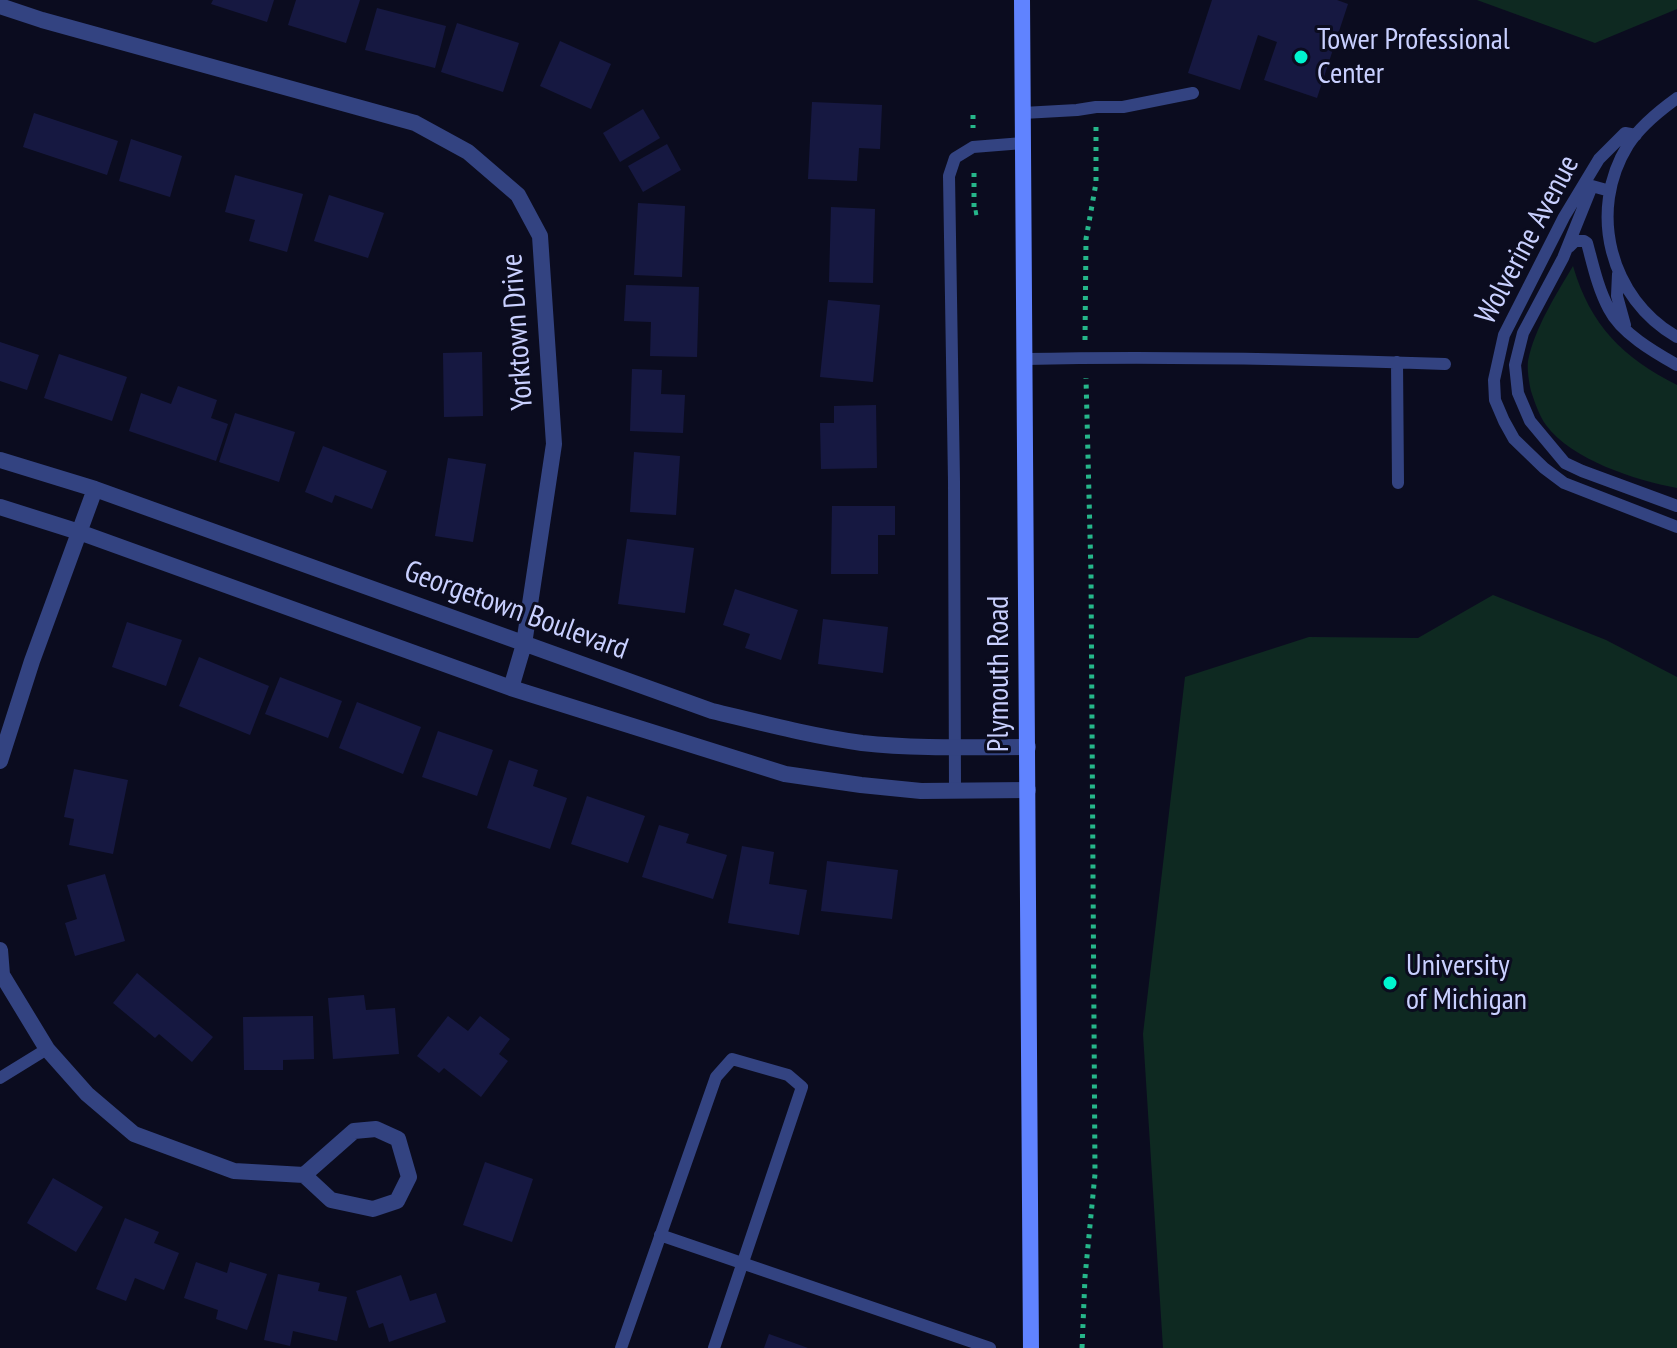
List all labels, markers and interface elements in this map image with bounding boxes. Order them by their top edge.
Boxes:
place label: Tower Professional Center [1317,22,1510,92]
marker: Tower Professional Center [1292,48,1310,66]
street label: Wolverine Avenue [1469,150,1587,330]
street label: Yorktown Drive [495,253,541,411]
street label: Georgetown Boulevard [399,554,633,668]
street label: Plymouth Road [981,596,1017,752]
place label: University of Michigan [1406,948,1527,1018]
marker: University of Michigan [1381,974,1399,992]

